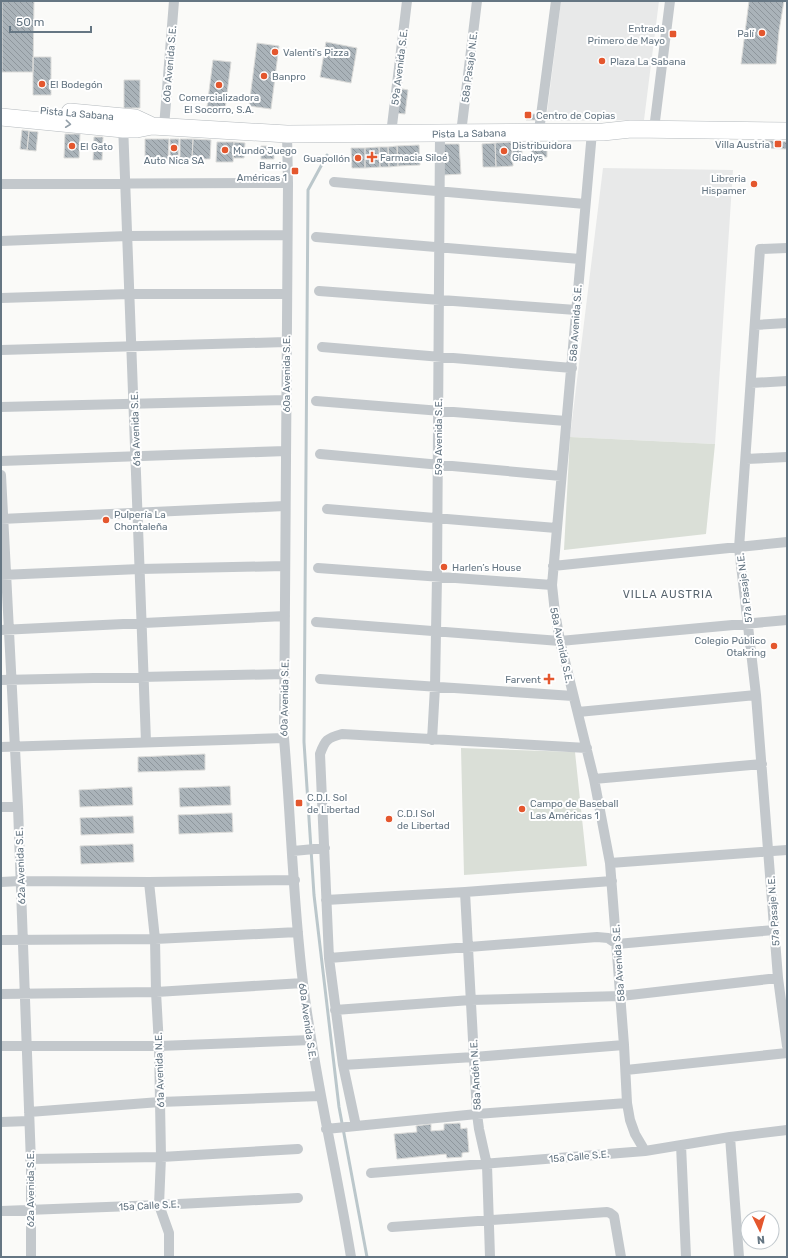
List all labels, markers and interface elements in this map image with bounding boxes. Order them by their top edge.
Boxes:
scale bar [10,8,91,34]
text: 50 m [16,15,44,29]
place label: Entrada Primero de Mayo [588,23,665,47]
street label: 60a Avenida S.E. [161,25,179,103]
street label: 59a Avenida S.E. [389,28,411,106]
place label: Palí [737,28,755,40]
marker: Palí [757,28,767,38]
marker: Entrada Primero de Mayo [668,29,678,39]
street label: 58a Pasaje N.E. [460,31,480,103]
marker: Valenti's Pizza [270,47,280,57]
place label: Valenti's Pizza [283,47,349,59]
marker: Plaza La Sabana [597,56,607,66]
place label: Plaza La Sabana [610,56,686,68]
marker: Banpro [259,71,269,81]
place label: Banpro [272,71,306,83]
marker: El Bodegón [37,79,47,89]
place label: El Bodegón [50,79,103,91]
marker: Comercializadora El Socorro, S.A. [214,80,224,90]
place label: Comercializadora El Socorro, S.A. [179,92,259,116]
street label: Pista La Sabana [39,105,114,123]
marker: Centro de Copias [523,110,533,120]
place label: Centro de Copias [536,110,615,122]
one-way arrow [65,119,71,128]
street label: Pista La Sabana [432,127,506,141]
place label: Villa Austria [715,139,770,151]
marker: Villa Austria [773,139,783,149]
place label: Distribuidora Gladys [512,140,572,164]
marker: El Gato [67,141,77,151]
place label: El Gato [80,141,113,153]
marker: Auto Nica SA [169,143,179,153]
marker: Mundo Juego [220,145,230,155]
place label: Mundo Juego [233,145,297,157]
marker: Distribuidora Gladys [499,146,509,156]
marker: Farmacia Siloé [367,152,377,162]
place label: Farmacia Siloé [380,152,448,164]
place label: Guapollón [303,153,350,165]
marker: Guapollón [353,153,363,163]
place label: Auto Nica SA [144,155,205,167]
place label: Barrio Américas 1 [237,160,287,184]
marker: Barrio Américas 1 [290,166,300,176]
place label: Libreria Hispamer [702,173,746,197]
marker: Libreria Hispamer [749,179,759,189]
street label: 58a Avenida S.E. [567,284,585,362]
street label: 60a Avenida S.E. [281,335,293,413]
street label: 61a Avenida S.E. [129,391,143,467]
street label: 59a Avenida S.E. [433,399,445,475]
place label: Pulpería La Chontaleña [114,509,168,533]
marker: Pulpería La Chontaleña [101,515,111,525]
street label: 57a Pasaje N.E. [735,552,755,623]
marker: Harlen’s House [439,562,449,572]
place label: Harlen’s House [452,562,522,574]
district label: VILLA AUSTRIA [623,588,713,601]
street label: 58a Avenida S.E. [547,606,575,684]
place label: Colegio Público Otakring [694,635,766,659]
marker: Colegio Público Otakring [769,641,779,651]
street label: 60a Avenida S.E. [278,659,292,737]
place label: Farvent [505,674,541,686]
marker: Farvent [544,674,554,684]
place label: C.D.I. Sol de Libertad [307,792,360,816]
marker: C.D.I. Sol de Libertad [294,798,304,808]
place label: Campo de Baseball Las Américas 1 [530,798,618,822]
marker: Campo de Baseball Las Américas 1 [517,804,527,814]
place label: C.D.I Sol de Libertad [397,808,450,832]
marker: C.D.I Sol de Libertad [384,814,394,824]
street label: 62a Avenida S.E. [14,827,28,904]
street label: 57a Pasaje N.E. [766,876,782,946]
street label: 58a Avenida S.E. [610,924,628,1002]
street label: 60a Avenida S.E. [296,982,318,1060]
street label: 61a Avenida N.E. [153,1032,167,1108]
street label: 58a Andén N.E. [468,1039,484,1111]
street label: 15a Calle S.E. [548,1148,610,1166]
street label: 62a Avenida S.E. [25,1151,37,1227]
street label: 15a Calle S.E. [119,1198,180,1214]
north arrow [740,1210,780,1250]
text: N [756,1233,765,1246]

